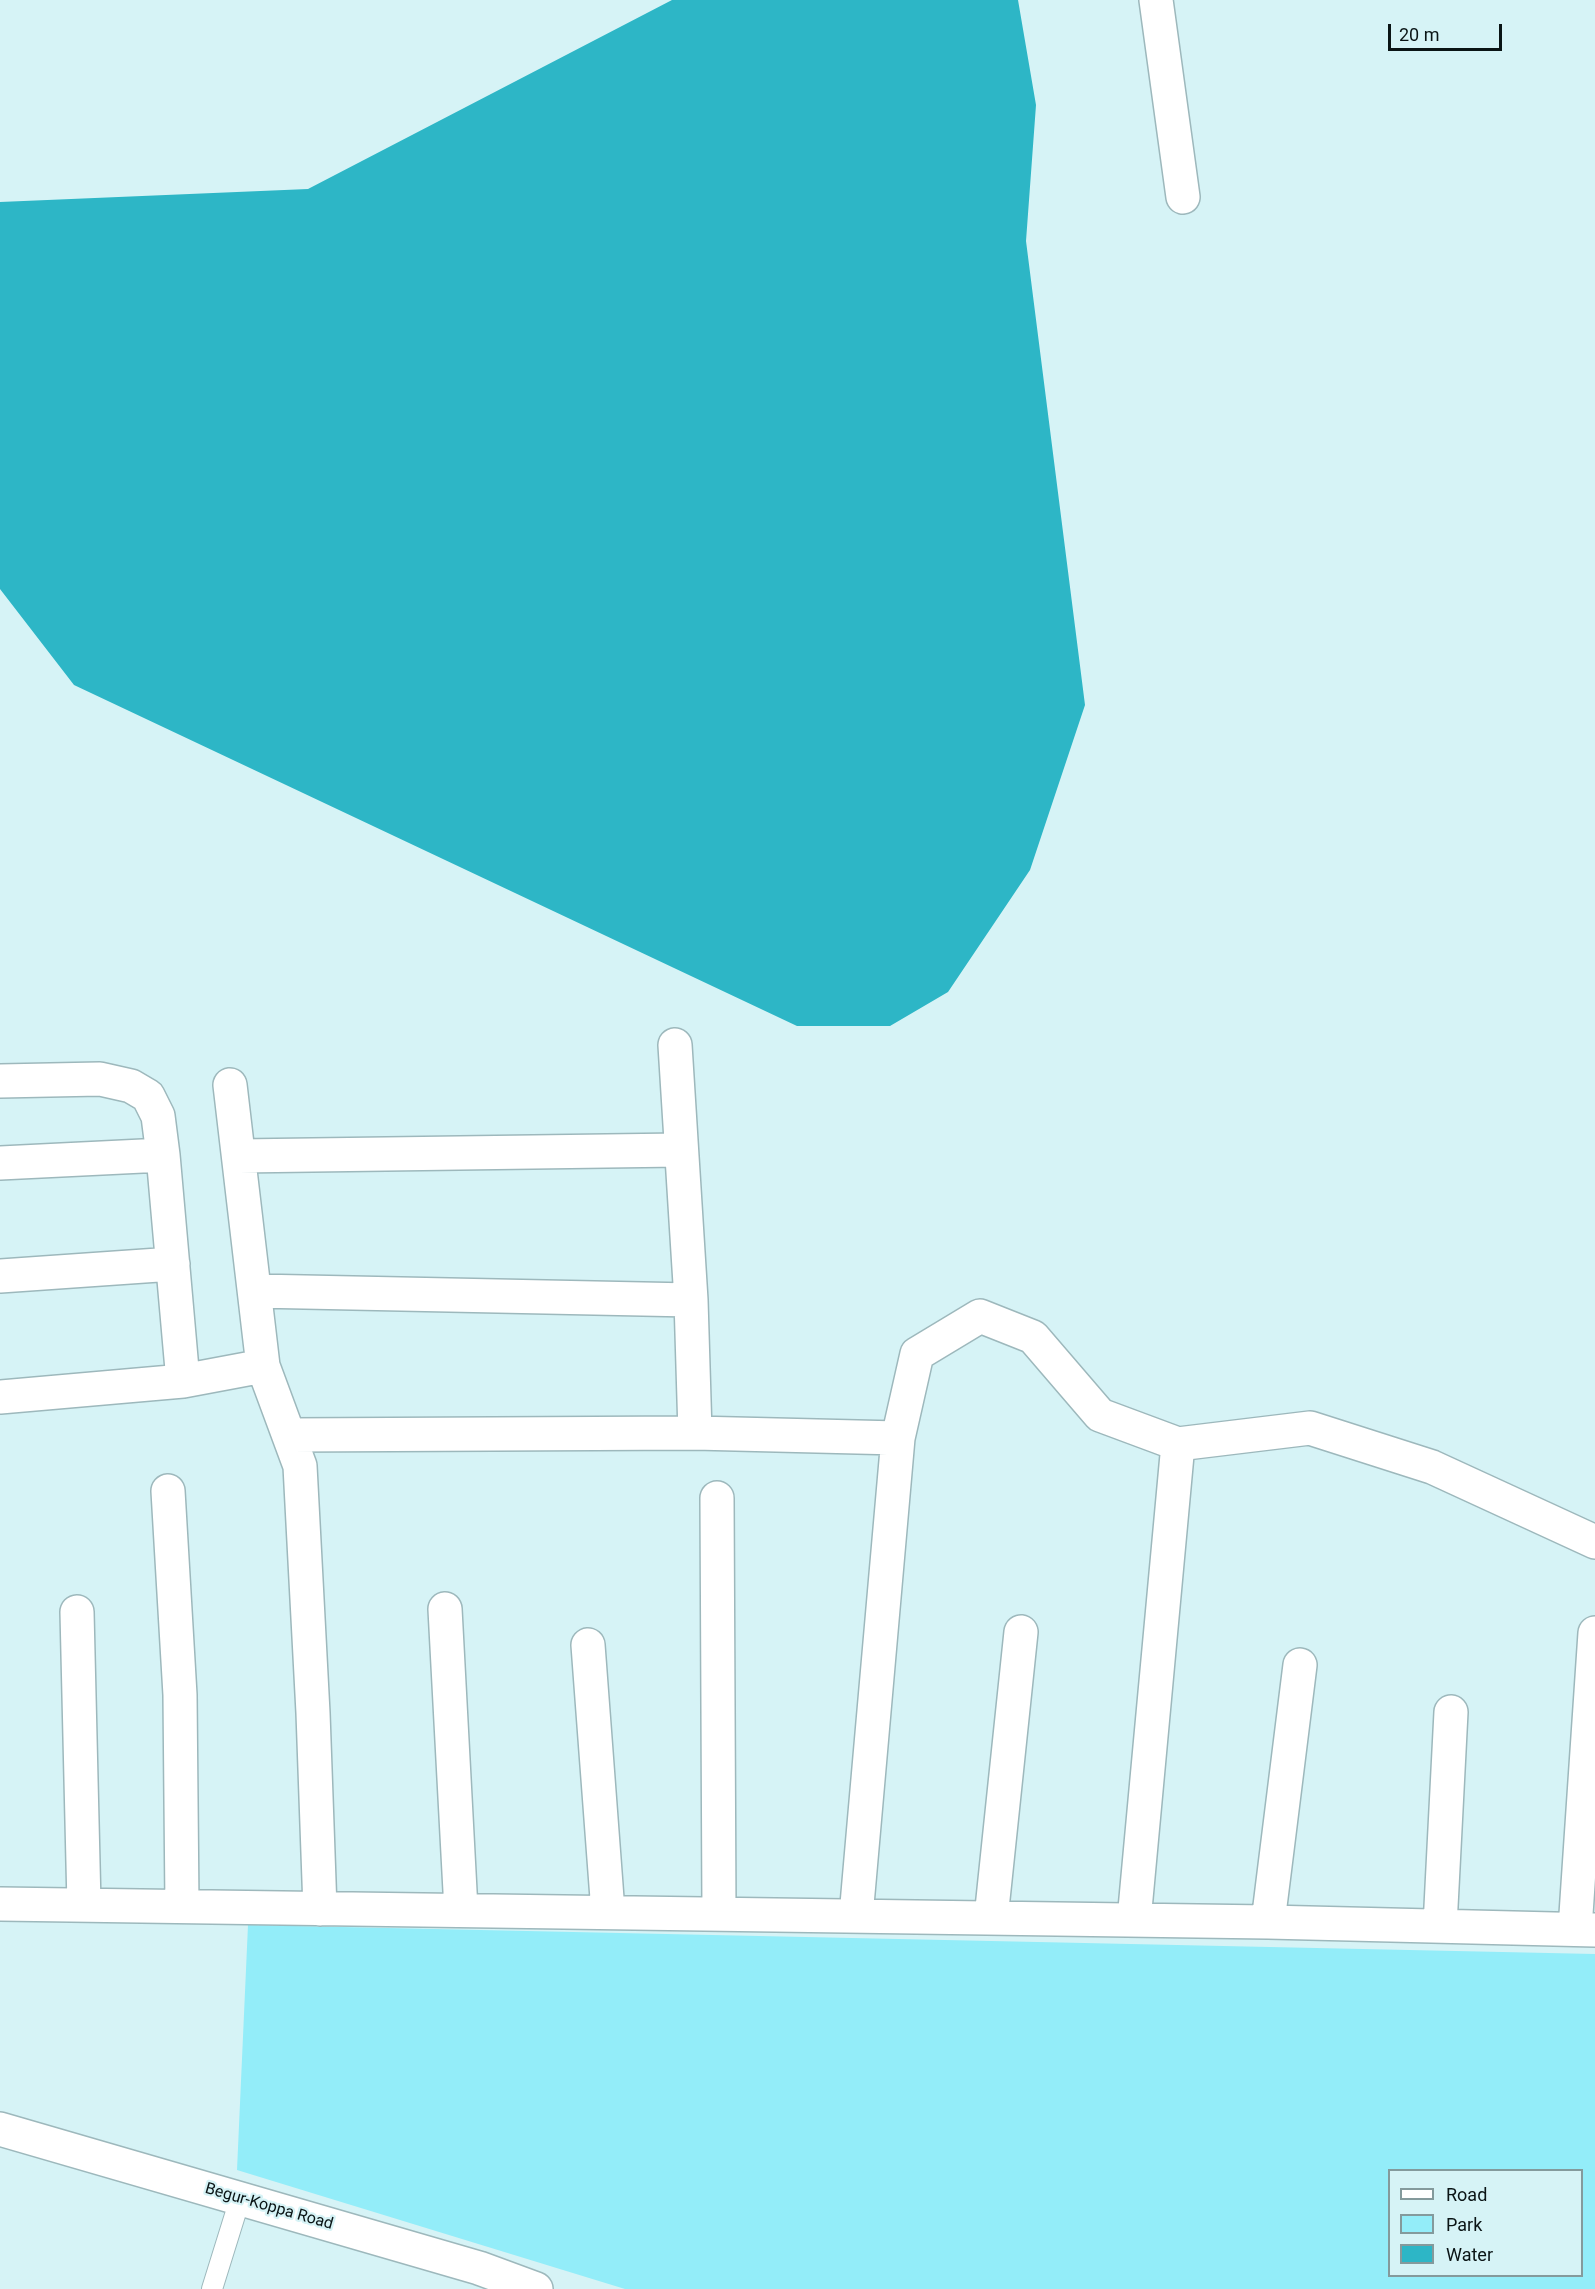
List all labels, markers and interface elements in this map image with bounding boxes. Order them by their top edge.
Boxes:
scale bar [1391,12,1505,50]
text: 20 m [1399,24,1439,45]
legend [1388,2169,1583,2277]
street label: Begur-Koppa Road [203,2180,335,2234]
text: Road [1446,2184,1487,2205]
text: Park [1446,2214,1482,2235]
text: Water [1446,2244,1493,2265]

